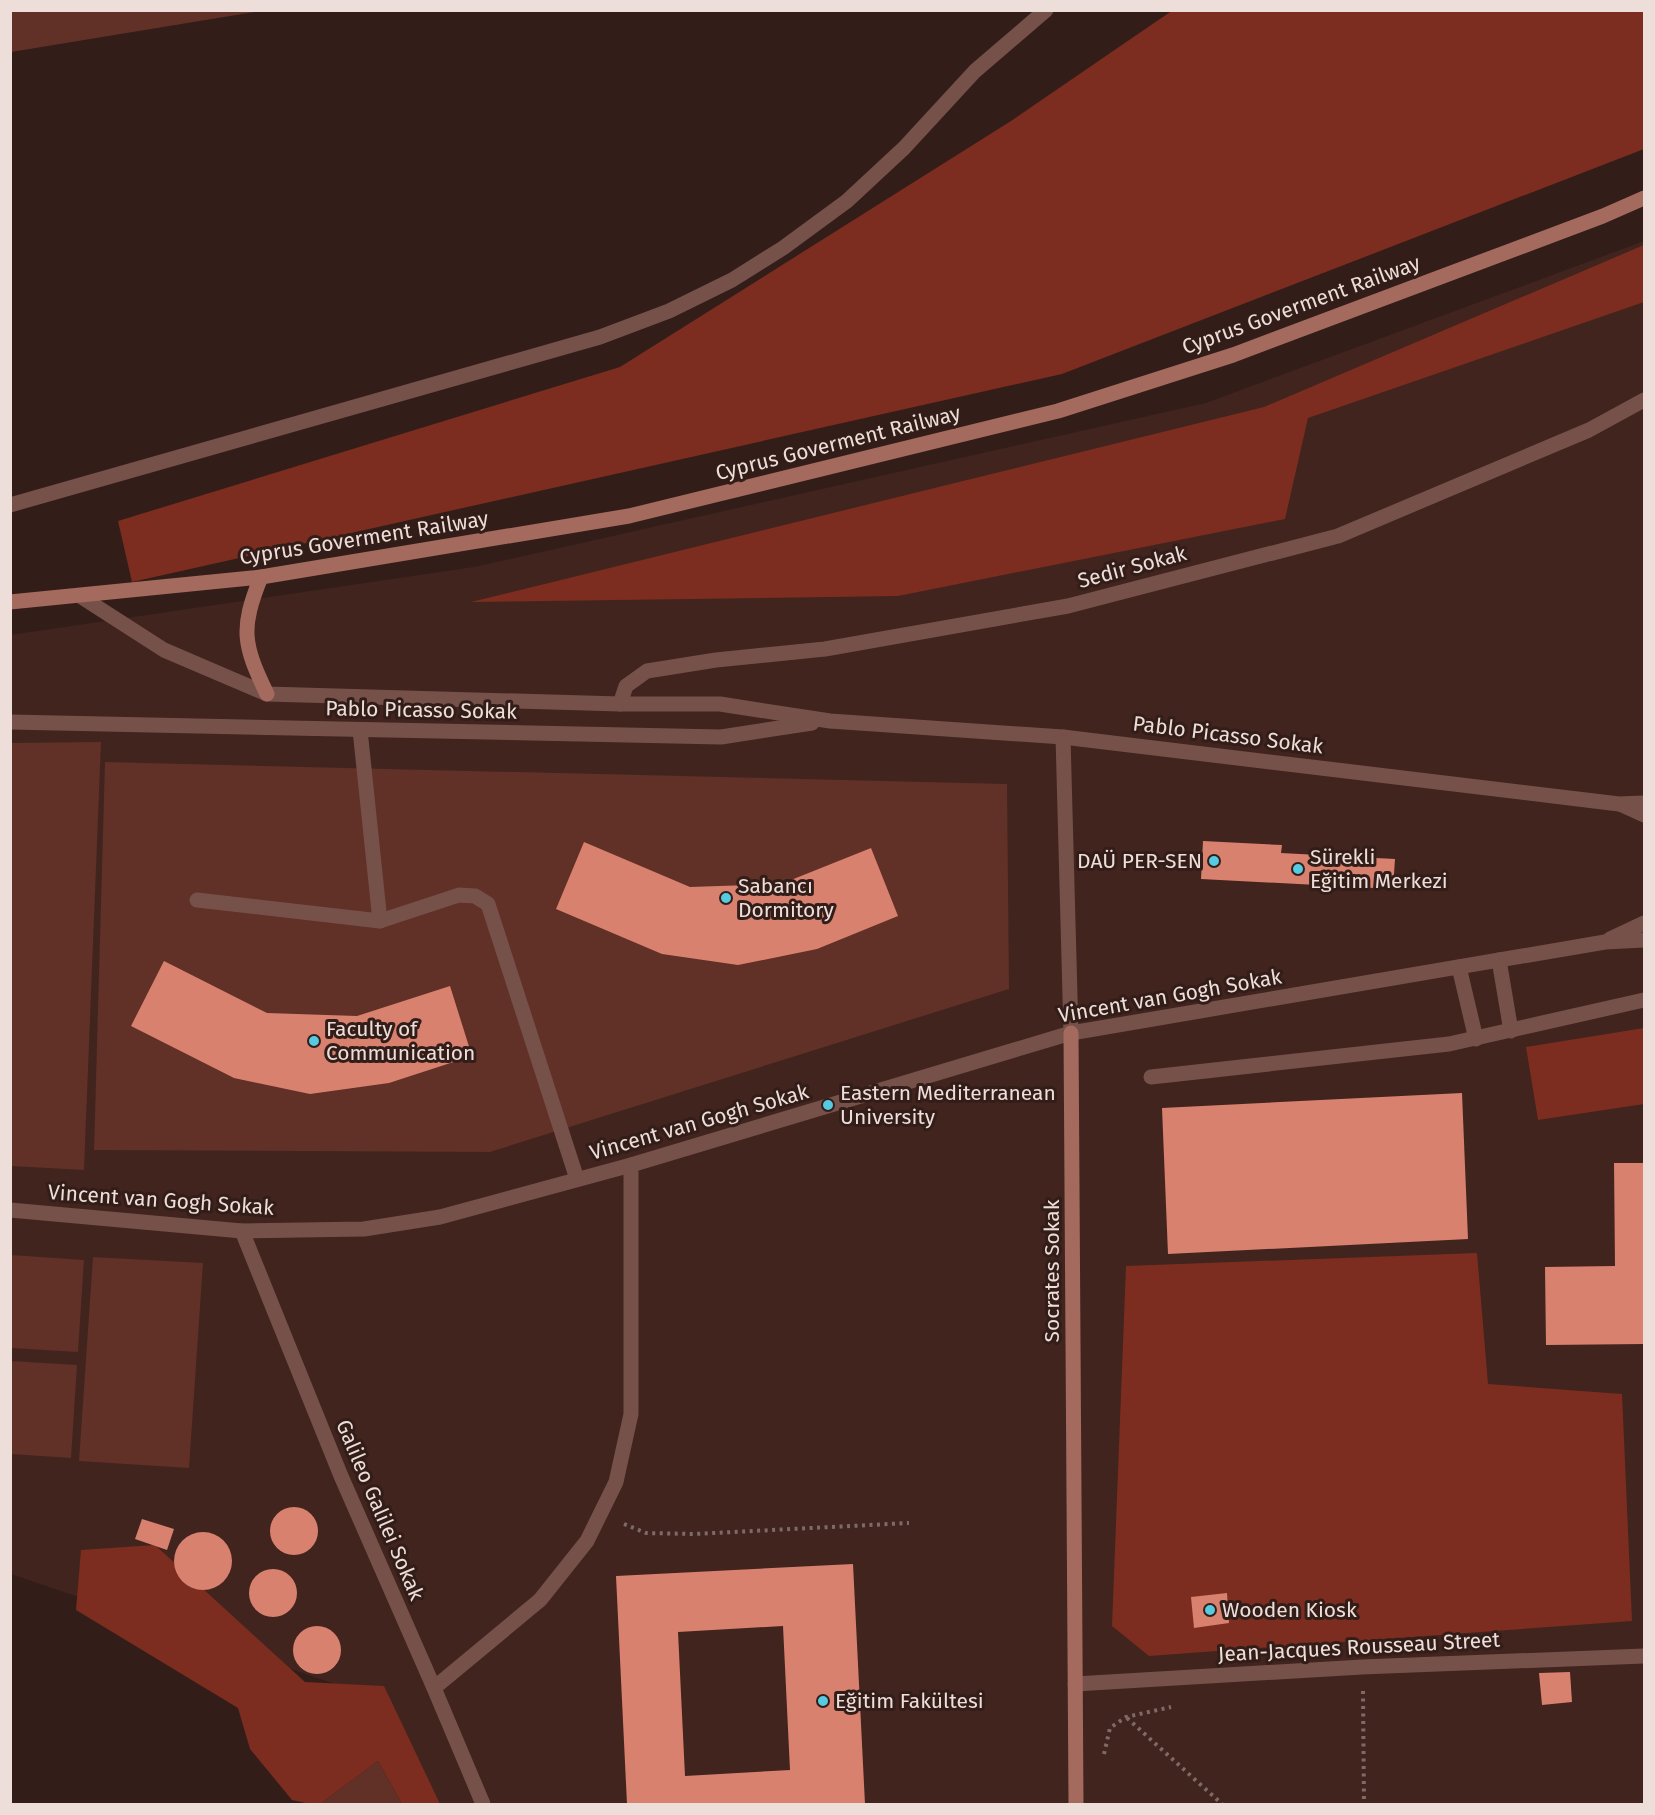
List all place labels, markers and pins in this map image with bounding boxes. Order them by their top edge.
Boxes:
place label: Sürekli Eğitim Merkezi [1310,844,1448,894]
place label: DAÜ PER-SEN [1077,848,1202,874]
marker: DAÜ PER-SEN [1207,854,1221,868]
marker: Sürekli Eğitim Merkezi [1291,862,1305,876]
place label: Sabancı Dormitory [738,873,834,923]
marker: Sabancı Dormitory [719,891,733,905]
place label: Faculty of Communication [326,1016,475,1066]
marker: Faculty of Communication [307,1034,321,1048]
place label: Eastern Mediterranean University [840,1080,1056,1130]
marker: Eastern Mediterranean University [821,1098,835,1112]
place label: Wooden Kiosk [1222,1597,1357,1623]
marker: Wooden Kiosk [1203,1603,1217,1617]
place label: Eğitim Fakültesi [835,1688,984,1714]
marker: Eğitim Fakültesi [816,1694,830,1708]

